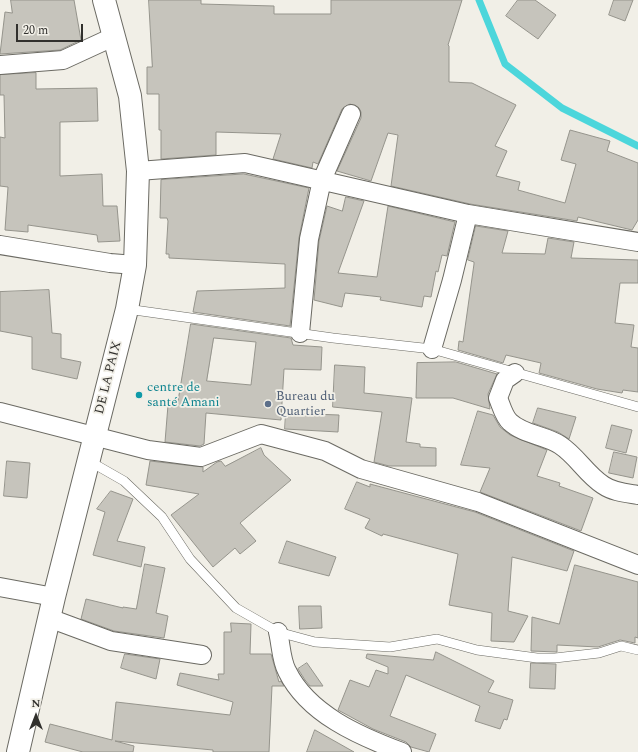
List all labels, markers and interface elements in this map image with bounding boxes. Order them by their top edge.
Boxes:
scale bar [18,16,85,42]
text: 20 m [23,21,48,40]
street label: DE LA PAIX [92,340,126,416]
place label: centre de santé Amani [147,380,219,411]
place label: Bureau du Quartier [276,389,335,420]
marker: centre de santé Amani [134,390,144,400]
marker: Bureau du Quartier [263,399,273,409]
text: N [32,695,40,712]
north arrow [16,696,56,736]

